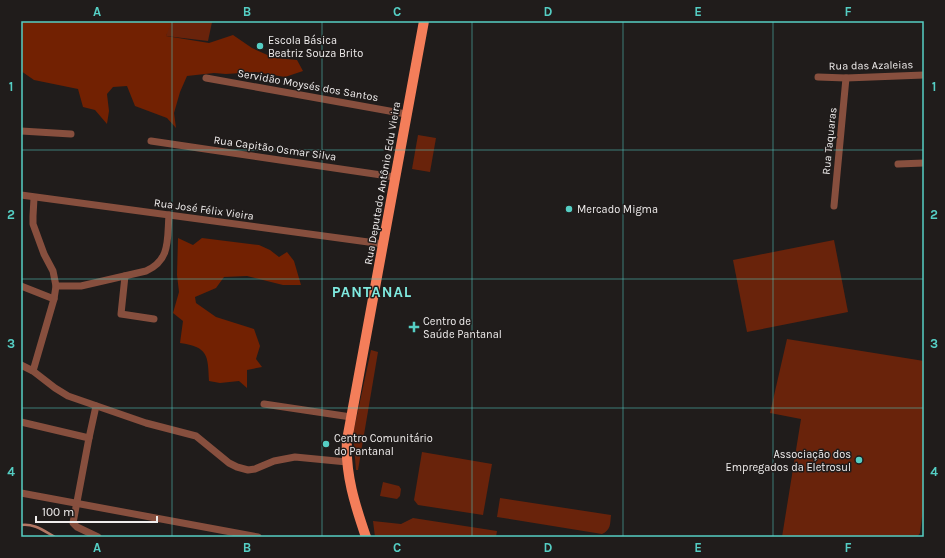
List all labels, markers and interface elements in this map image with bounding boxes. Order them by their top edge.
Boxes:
text: A [93,4,101,19]
text: B [243,4,251,19]
text: C [393,4,401,19]
text: D [544,4,553,19]
text: E [694,4,702,19]
text: F [844,4,852,19]
place label: Escola Básica Beatriz Souza Brito [268,34,363,60]
marker: Escola Básica Beatriz Souza Brito [255,41,265,51]
street label: Rua das Azaleias [829,58,914,73]
street label: Servidão Moysés dos Santos [236,67,380,104]
text: 1 [9,79,13,94]
text: 1 [932,79,936,94]
street label: Rua Deputado Antônio Edu Vieira [362,100,403,266]
street label: Rua Taquaras [819,107,840,175]
street label: Rua Capitão Osmar Silva [213,133,337,164]
street label: Rua José Félix Vieira [153,196,255,223]
place label: Mercado Migma [577,203,658,216]
marker: Mercado Migma [564,204,574,214]
text: 2 [7,207,15,222]
text: 2 [930,207,938,222]
district label: PANTANAL [332,283,412,301]
place label: Centro de Saúde Pantanal [423,315,502,341]
marker: Centro de Saúde Pantanal [408,321,420,333]
text: 3 [7,336,15,351]
text: 3 [930,336,938,351]
place label: Centro Comunitário do Pantanal [334,432,433,458]
marker: Centro Comunitário do Pantanal [321,439,331,449]
place label: Associação dos Empregados da Eletrosul [726,448,851,474]
marker: Associação dos Empregados da Eletrosul [854,455,864,465]
text: 4 [7,464,15,479]
text: 4 [930,464,938,479]
scale bar [36,498,157,524]
text: 100 m [42,505,74,519]
text: A [93,540,101,555]
text: B [243,540,251,555]
text: C [393,540,401,555]
text: D [544,540,553,555]
text: E [694,540,702,555]
text: F [844,540,852,555]

